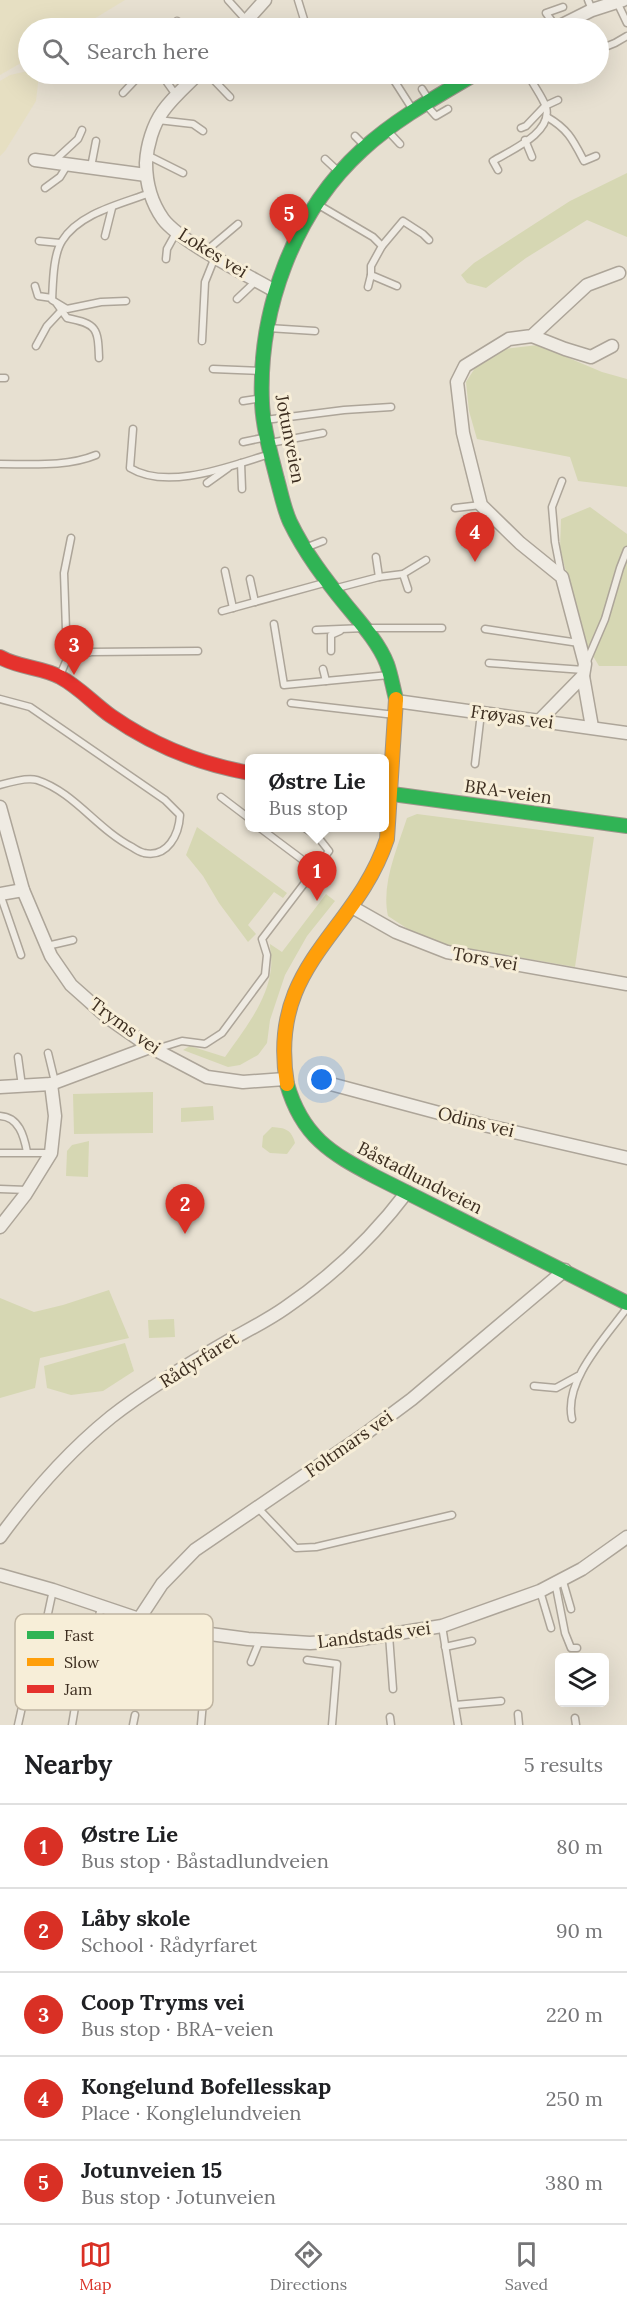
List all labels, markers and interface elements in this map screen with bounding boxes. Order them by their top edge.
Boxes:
search box [18,18,609,84]
icon: search [39,35,72,68]
text: Search here [87,37,209,65]
pin: 5 [270,194,308,244]
street label: Lokes vei [174,222,252,283]
street label: Jotunveien [270,392,310,485]
pin: 4 [456,512,494,562]
pin: 3 [54,626,94,675]
street label: Frøyas vei [469,699,555,734]
popup [245,754,389,832]
text: Østre Lie [269,767,366,795]
street label: BRA-veien [463,774,553,809]
text: Bus stop [269,795,348,820]
pin: 1 [298,852,336,901]
street label: Tors vei [451,941,520,976]
street label: Tryms vei [85,992,165,1059]
your location [307,1065,336,1094]
street label: Odins vei [436,1101,517,1142]
street label: Båstadlundveien [354,1136,487,1219]
pin: 2 [166,1184,204,1234]
street label: Rådyrfaret [155,1326,242,1393]
street label: Foltmars vei [300,1405,397,1482]
legend [15,1614,213,1710]
street label: Landstads vei [316,1616,432,1653]
text: Fast [64,1625,95,1645]
text: Slow [64,1652,100,1672]
map controls [555,1653,609,1707]
button: layers [555,1653,609,1707]
text: Jam [63,1679,92,1699]
text: Nearby [24,1748,112,1781]
text: 5 results [524,1752,603,1777]
text: Østre Lie [81,1820,178,1848]
text: 1 [39,1834,48,1859]
text: 80 m [556,1834,603,1859]
text: Bus stop · Båstadlundveien [81,1848,329,1873]
text: Låby skole [81,1904,190,1932]
text: 2 [38,1918,49,1943]
text: 90 m [556,1918,603,1943]
text: School · Rådyrfaret [81,1932,257,1957]
text: Coop Tryms vei [81,1988,245,2016]
text: 3 [38,2002,49,2027]
text: 220 m [546,2002,603,2027]
text: Bus stop · BRA-veien [81,2016,274,2041]
text: Kongelund Bofellesskap [81,2072,331,2100]
text: 4 [38,2086,49,2111]
text: 250 m [546,2086,603,2111]
text: Place · Konglelundveien [81,2100,302,2125]
text: Jotunveien 15 [81,2156,222,2184]
text: 5 [38,2170,49,2195]
text: 380 m [545,2170,603,2195]
text: Bus stop · Jotunveien [81,2184,276,2209]
tab: Map [79,2238,112,2294]
tab: Directions [270,2238,347,2294]
tab: Saved [505,2238,548,2294]

